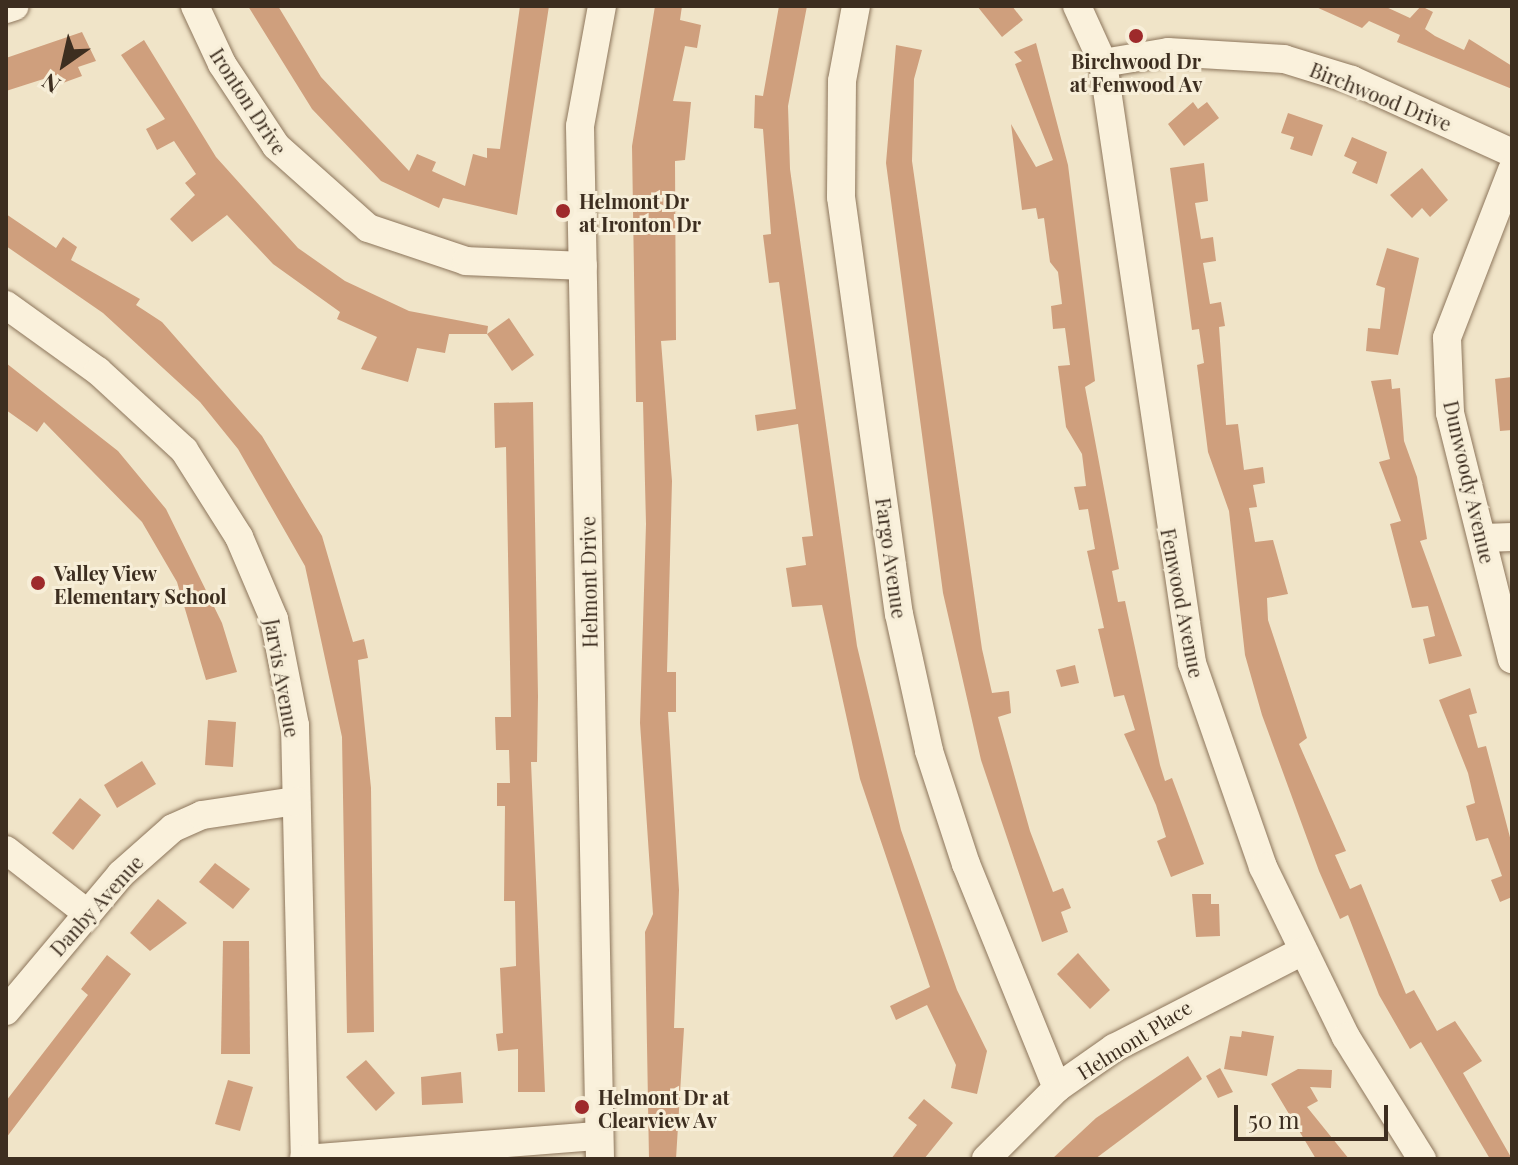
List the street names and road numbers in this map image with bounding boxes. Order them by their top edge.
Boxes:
street label: Ironton Drive [206,43,292,159]
street label: Birchwood Drive [1307,57,1455,135]
street label: Dunwoody Avenue [1439,398,1501,566]
street label: Fargo Avenue [872,496,912,620]
street label: Helmont Drive [575,516,601,648]
street label: Fenwood Avenue [1157,526,1209,680]
street label: Jarvis Avenue [261,617,305,739]
street label: Danby Avenue [44,849,148,961]
street label: Helmont Place [1072,994,1196,1084]

